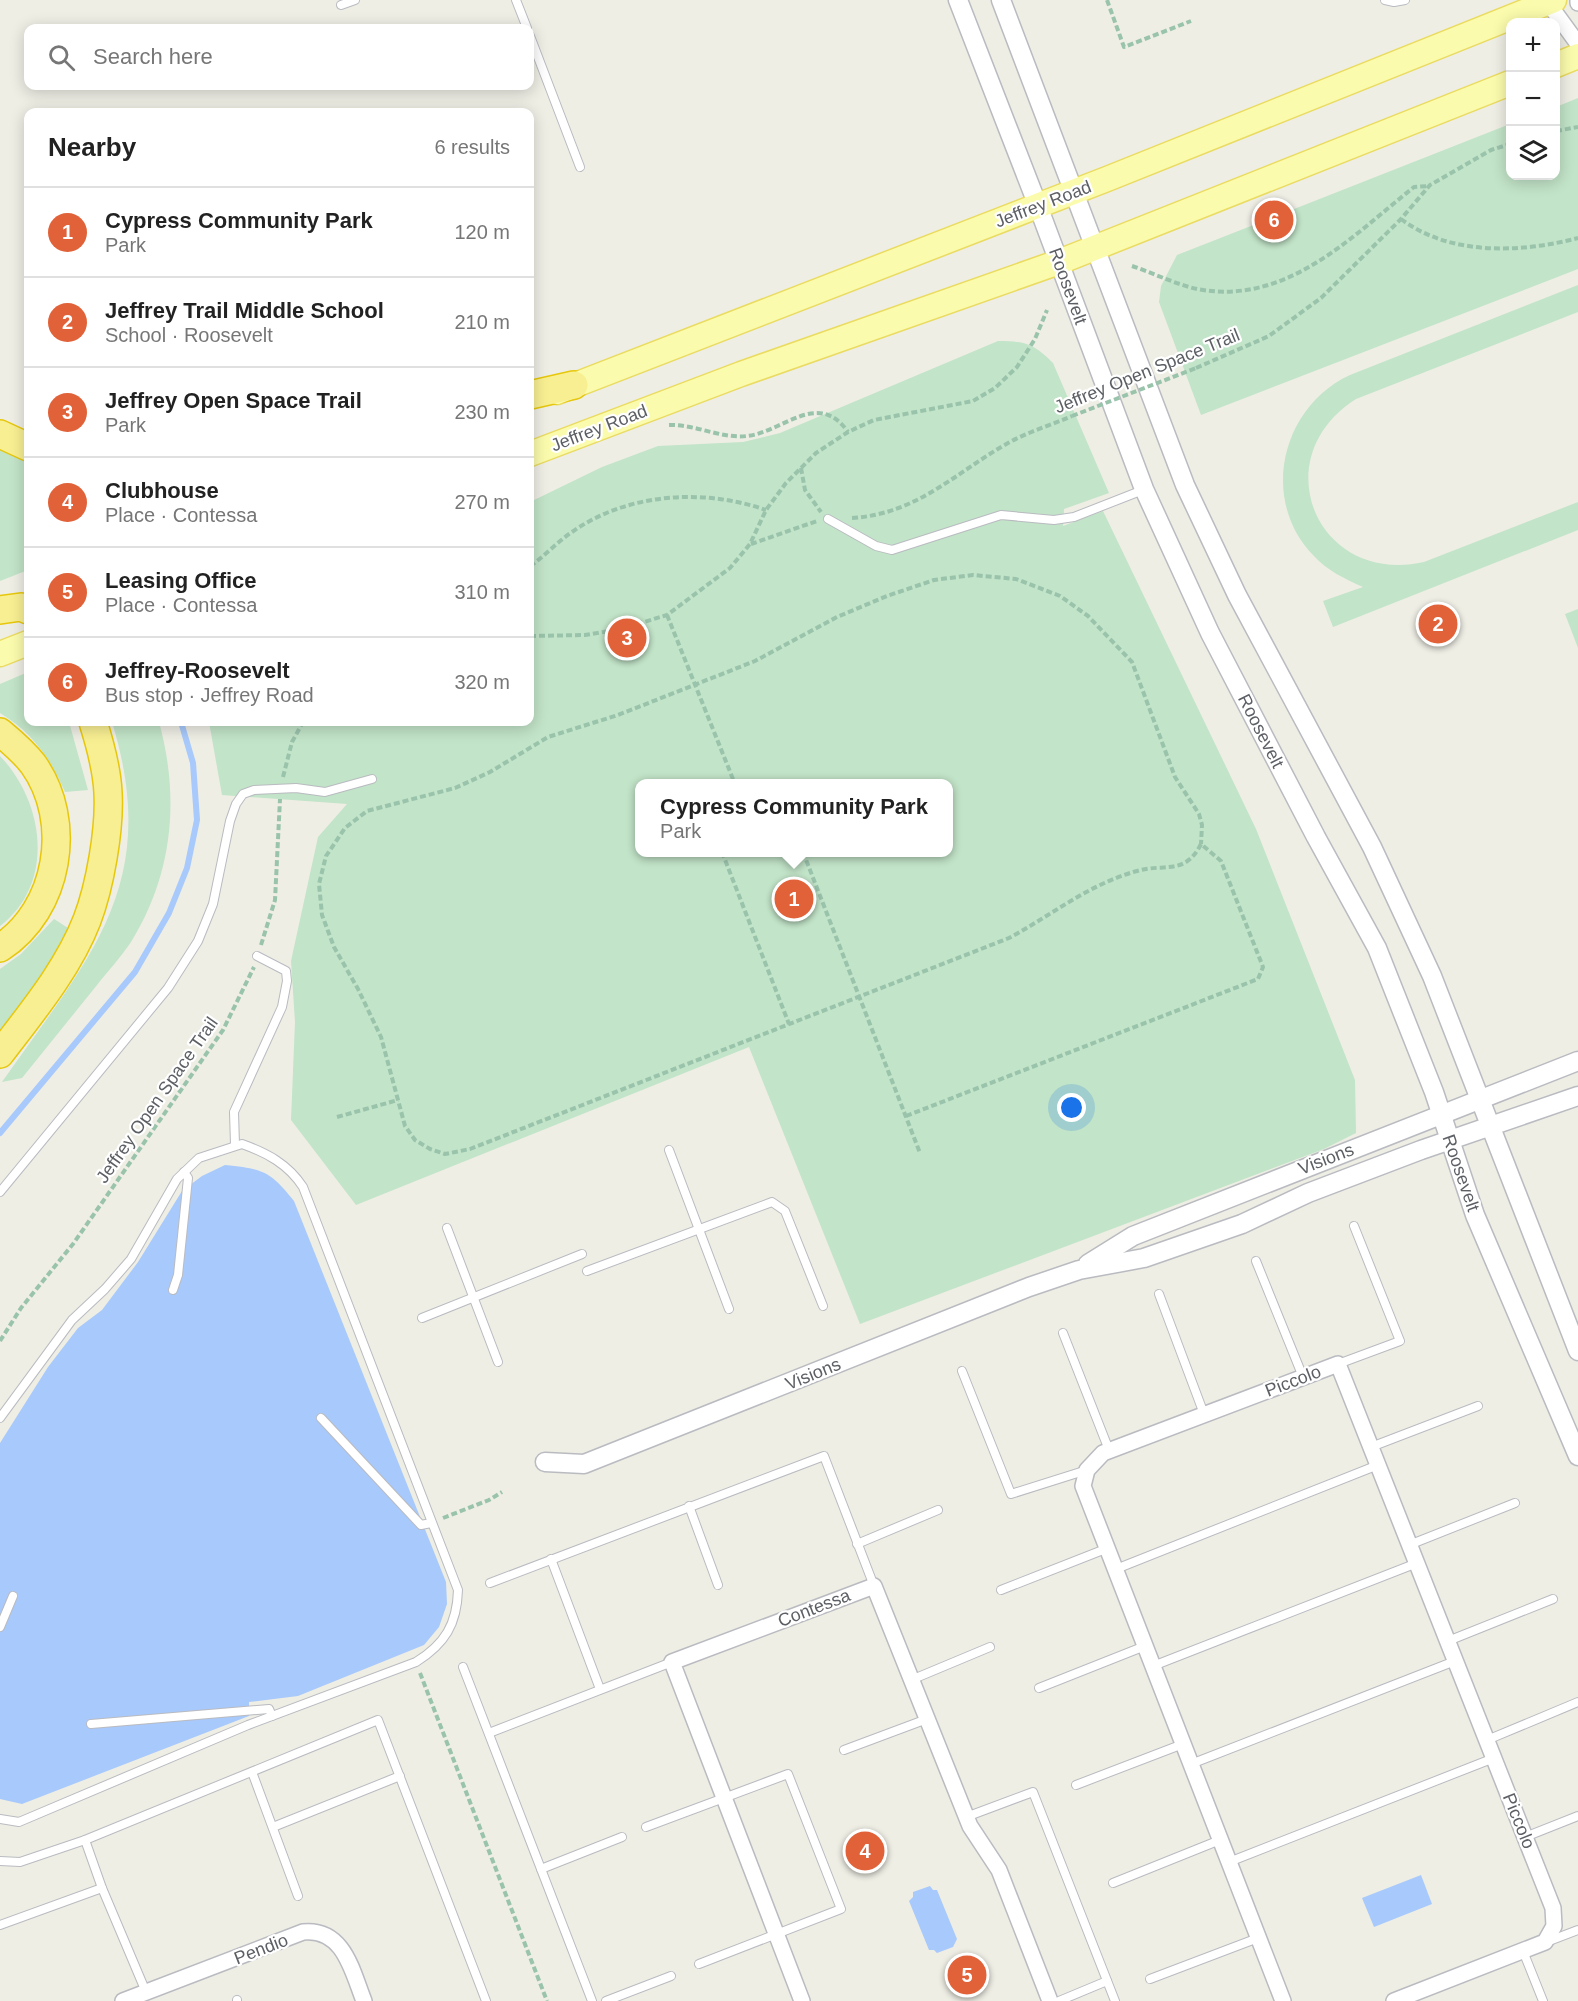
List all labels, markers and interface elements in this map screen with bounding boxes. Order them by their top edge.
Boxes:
map controls [1506,18,1560,180]
button: + [1506,18,1560,72]
search box [24,24,534,90]
icon: search [45,41,78,74]
text: Search here [93,44,213,69]
button: − [1506,72,1560,126]
button: layers [1506,126,1560,180]
text: Nearby [48,132,136,162]
text: 6 results [434,136,510,158]
street label: Jeffrey Road [992,176,1094,232]
pin: 6 [1254,198,1294,242]
text: Cypress Community Park [105,208,373,233]
text: 1 [62,221,73,243]
text: 120 m [454,221,510,243]
text: Park [105,234,146,256]
street label: Roosevelt [1045,245,1091,327]
text: Jeffrey Trail Middle School [105,298,384,323]
text: 2 [62,311,73,333]
text: 210 m [454,311,510,333]
text: School · Roosevelt [105,324,273,346]
street label: Jeffrey Open Space Trail [1052,325,1242,417]
text: Jeffrey Open Space Trail [105,388,362,413]
street label: Jeffrey Road [548,400,650,456]
text: 3 [62,401,73,423]
text: 230 m [454,401,510,423]
text: Park [105,414,146,436]
text: Clubhouse [105,478,219,503]
text: 4 [62,491,73,513]
text: 270 m [454,491,510,513]
text: Place · Contessa [105,504,257,526]
text: Leasing Office [105,568,257,593]
text: 5 [62,581,73,603]
text: 310 m [454,581,510,603]
text: Place · Contessa [105,594,257,616]
pin: 2 [1418,602,1458,646]
pin: 3 [608,616,646,660]
text: Jeffrey-Roosevelt [105,658,290,683]
text: 6 [62,671,73,693]
text: 320 m [454,671,510,693]
text: Bus stop · Jeffrey Road [105,684,314,706]
street label: Roosevelt [1234,691,1288,771]
popup [635,779,953,857]
text: Cypress Community Park [660,794,928,819]
text: Park [660,820,701,842]
pin: 1 [774,876,814,922]
street label: Jeffrey Open Space Trail [92,1013,222,1187]
your location [1057,1093,1086,1122]
street label: Roosevelt [1439,1132,1483,1214]
street label: Visions [1295,1139,1357,1179]
street label: Visions [783,1354,843,1394]
street label: Piccolo [1262,1361,1324,1401]
street label: Contessa [775,1585,854,1631]
street label: Piccolo [1499,1790,1539,1852]
pin: 4 [846,1828,884,1874]
street label: Pendio [231,1930,291,1968]
pin: 5 [948,1952,986,1998]

